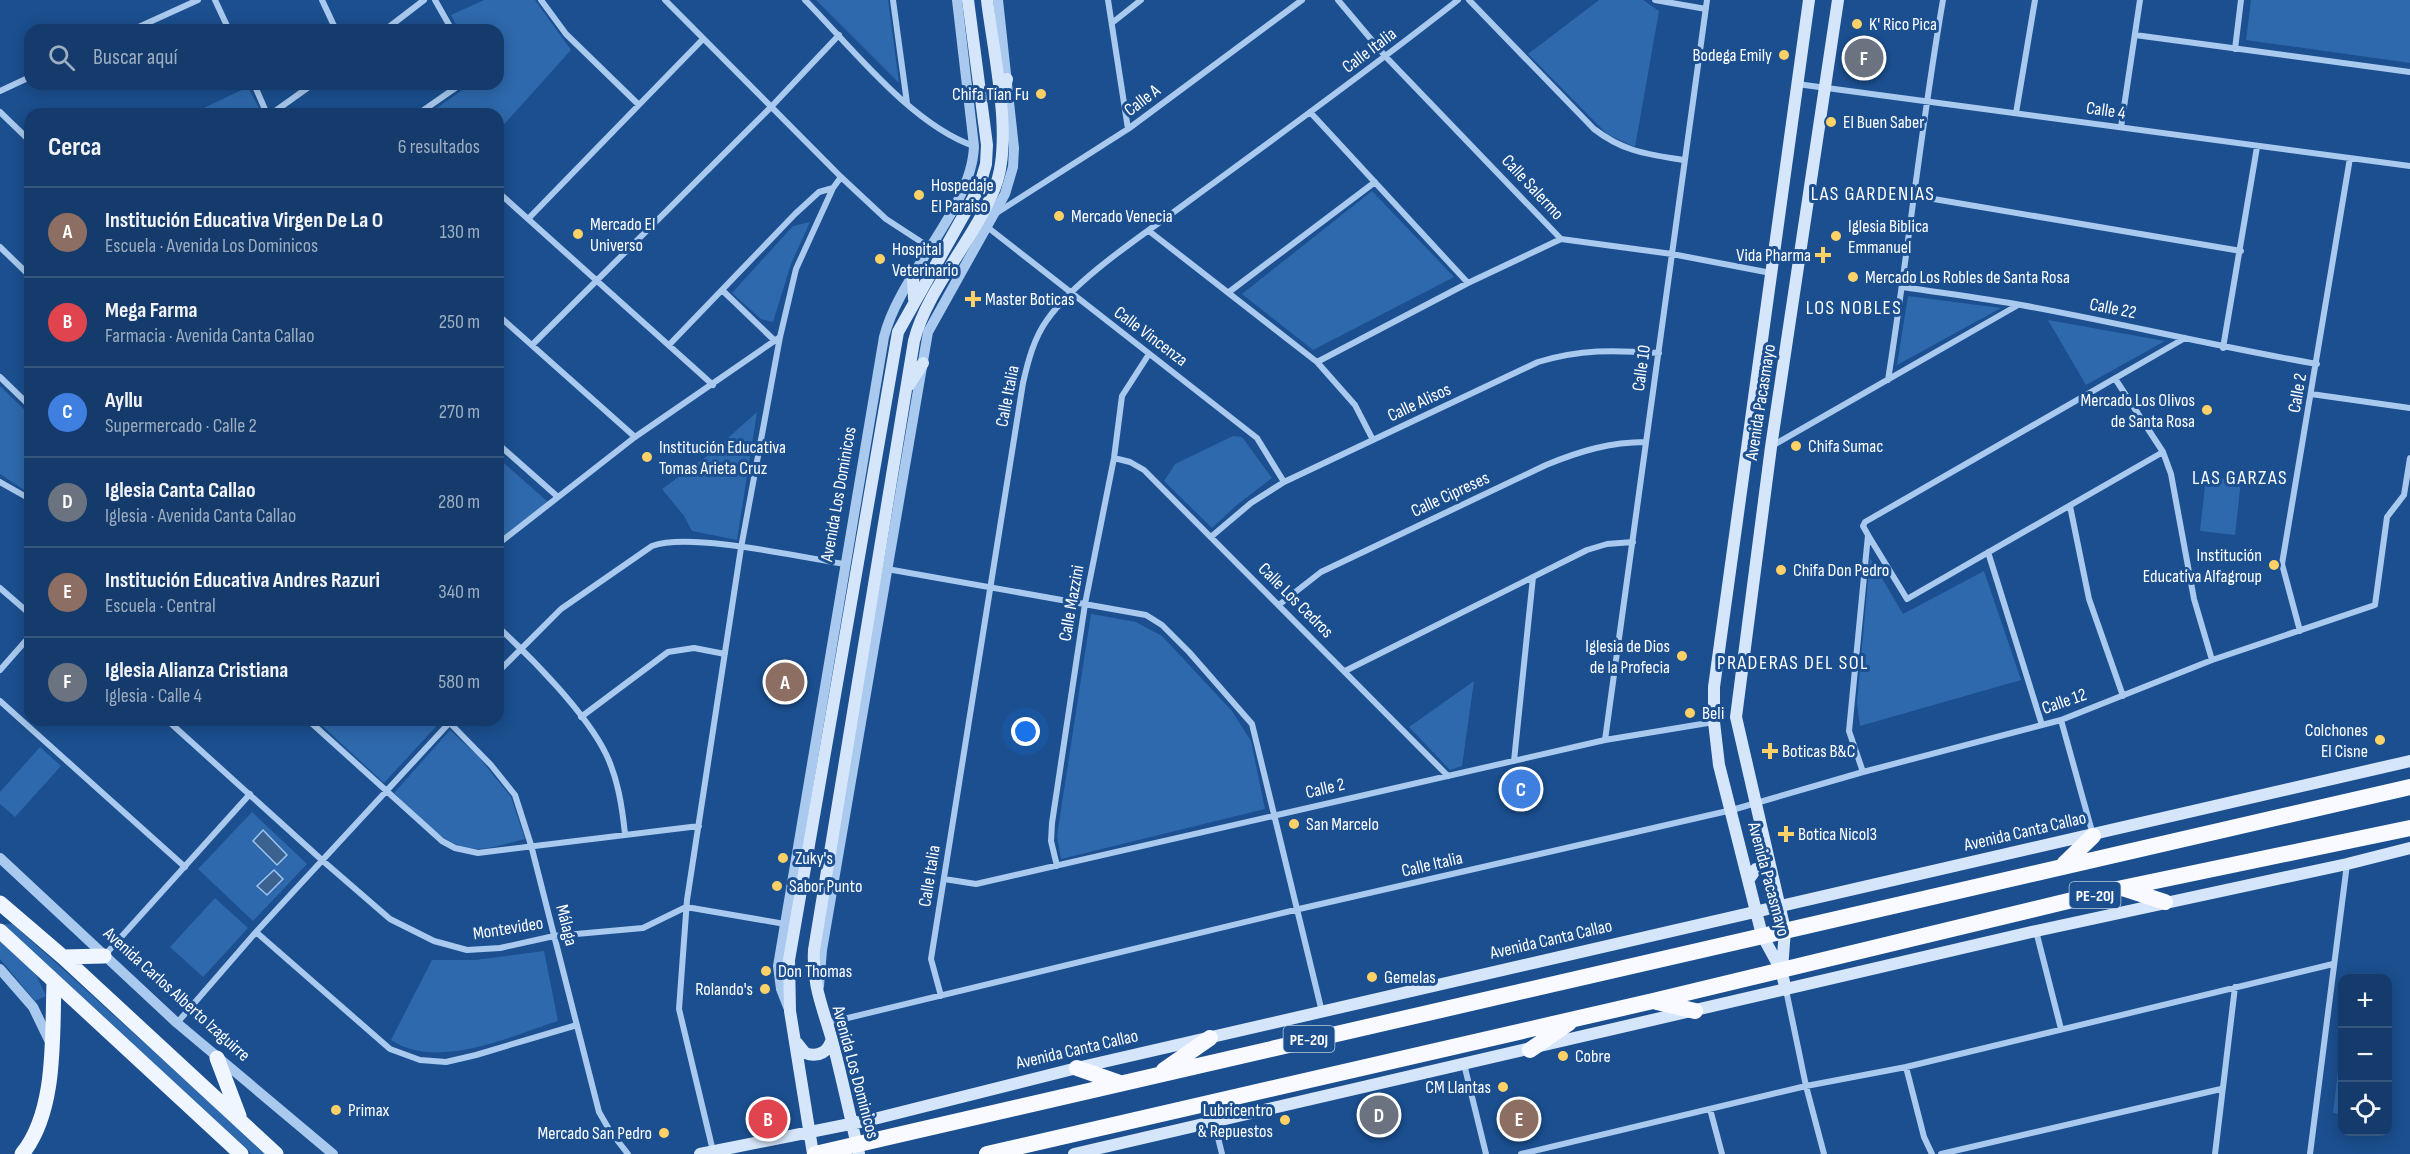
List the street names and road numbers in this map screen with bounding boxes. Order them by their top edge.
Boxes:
street label: Calle Italia [1338,23,1400,77]
street label: Calle A [1120,80,1165,121]
street label: Calle 4 [2085,97,2128,124]
street label: Calle Salermo [1497,150,1568,224]
street label: Calle 22 [2088,294,2138,323]
street label: Calle Vincenza [1110,302,1192,371]
street label: Avenida Pacasmayo [1741,343,1780,463]
street label: Calle 10 [1628,344,1655,393]
street label: Calle Italia [991,364,1024,429]
street label: Calle 2 [2284,372,2311,414]
street label: Calle Alisos [1384,379,1454,426]
street label: Avenida Los Dominicos [816,425,861,564]
street label: Calle Cipreses [1408,467,1493,522]
street label: Calle Los Cedros [1254,558,1338,642]
street label: Calle Mazzini [1054,563,1089,643]
street label: Calle 12 [2039,684,2089,719]
street label: Calle 2 [1303,774,1347,803]
street label: Avenida Canta Callao [1961,807,2088,856]
street label: Avenida Pacasmayo [1743,819,1794,938]
street label: Calle Italia [914,844,945,908]
street label: Calle Italia [1399,847,1465,882]
road number: PE-20J [2070,882,2120,908]
street label: Málaga [551,902,582,948]
street label: Montevideo [471,913,545,944]
street label: Avenida Canta Callao [1487,915,1614,964]
street label: Avenida Carlos Alberto Izaguirre [98,922,254,1066]
street label: Avenida Los Dominicos [827,1003,883,1141]
street label: Avenida Canta Callao [1013,1025,1140,1074]
road number: PE-20J [1284,1026,1334,1052]

